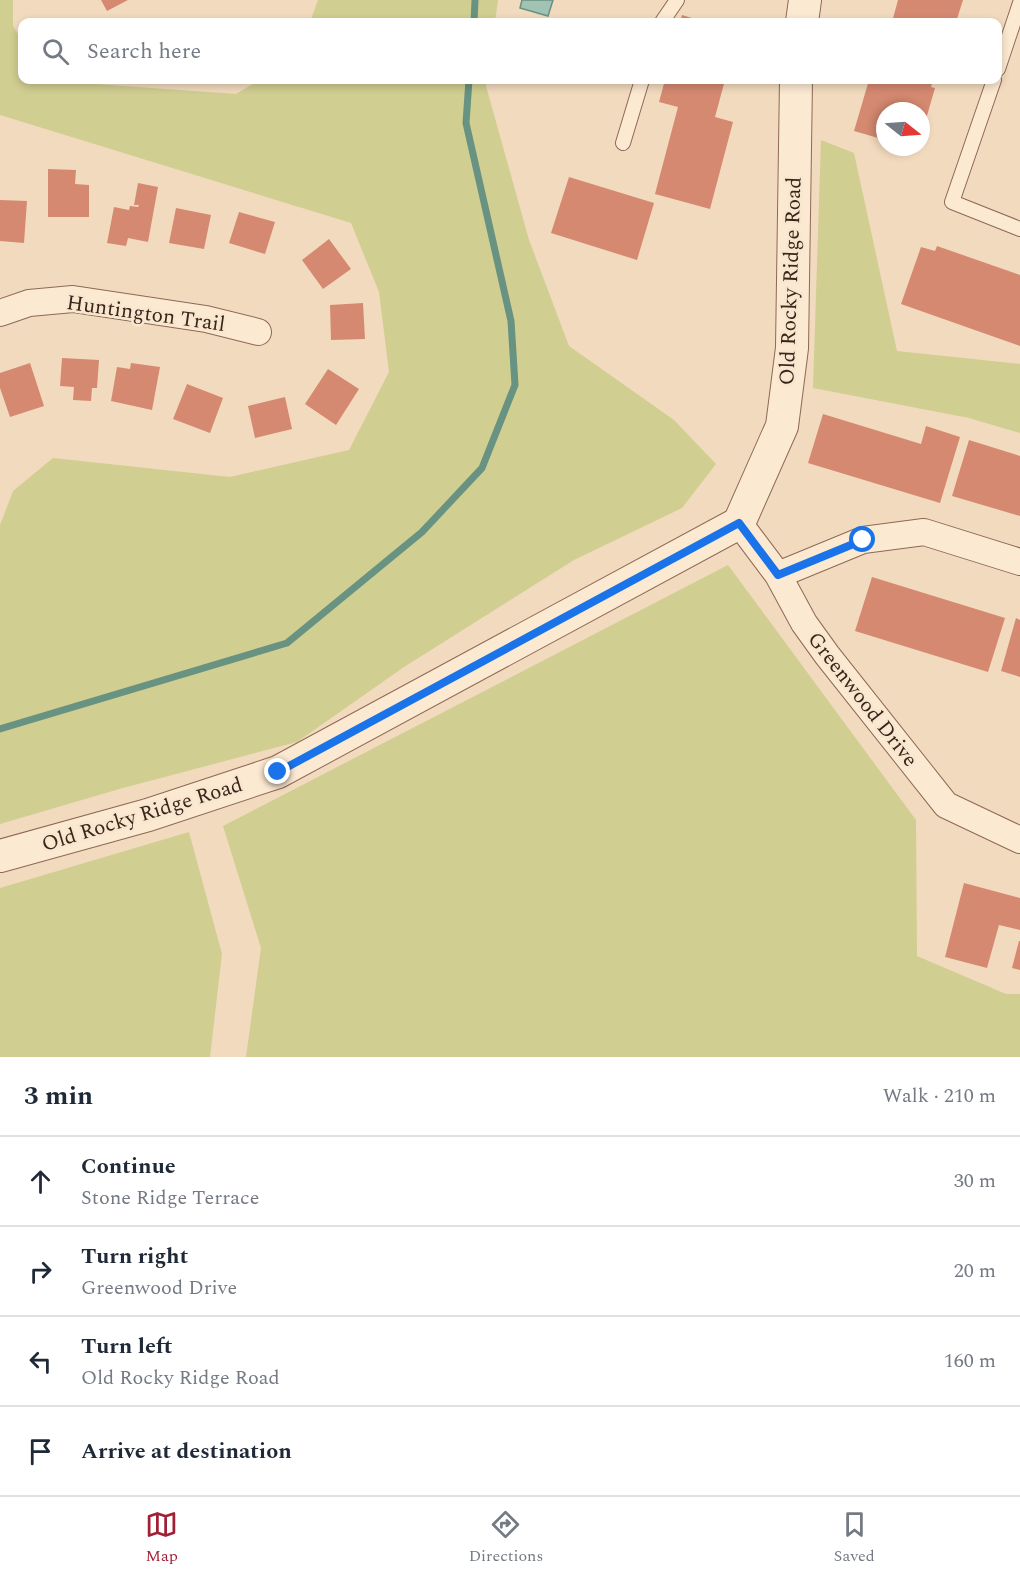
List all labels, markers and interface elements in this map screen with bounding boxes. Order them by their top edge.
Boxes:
search box [18,18,1002,84]
icon: search [39,35,72,68]
text: Search here [87,35,201,68]
north arrow [876,102,930,156]
street label: Old Rocky Ridge Road [771,176,811,386]
street label: Huntington Trail [64,287,227,341]
route start [849,526,875,552]
street label: Greenwood Drive [799,625,925,774]
route end [264,758,290,784]
street label: Old Rocky Ridge Road [38,769,247,861]
text: 3 min [24,1076,93,1116]
text: Walk · 210 m [883,1081,996,1111]
text: Continue [81,1150,176,1183]
icon: ahead [24,1165,57,1198]
text: 30 m [954,1166,996,1196]
text: Stone Ridge Terrace [81,1183,259,1213]
text: Turn right [81,1240,188,1273]
icon: right [24,1255,57,1288]
text: 20 m [954,1256,996,1286]
text: Greenwood Drive [81,1273,237,1303]
text: Turn left [81,1330,173,1363]
icon: left [24,1345,57,1378]
text: 160 m [944,1346,996,1376]
text: Old Rocky Ridge Road [81,1363,280,1393]
icon: arrive [24,1435,57,1468]
text: Arrive at destination [81,1435,292,1468]
tab: Map [145,1508,178,1568]
tab: Directions [469,1508,543,1568]
tab: Saved [834,1508,875,1568]

